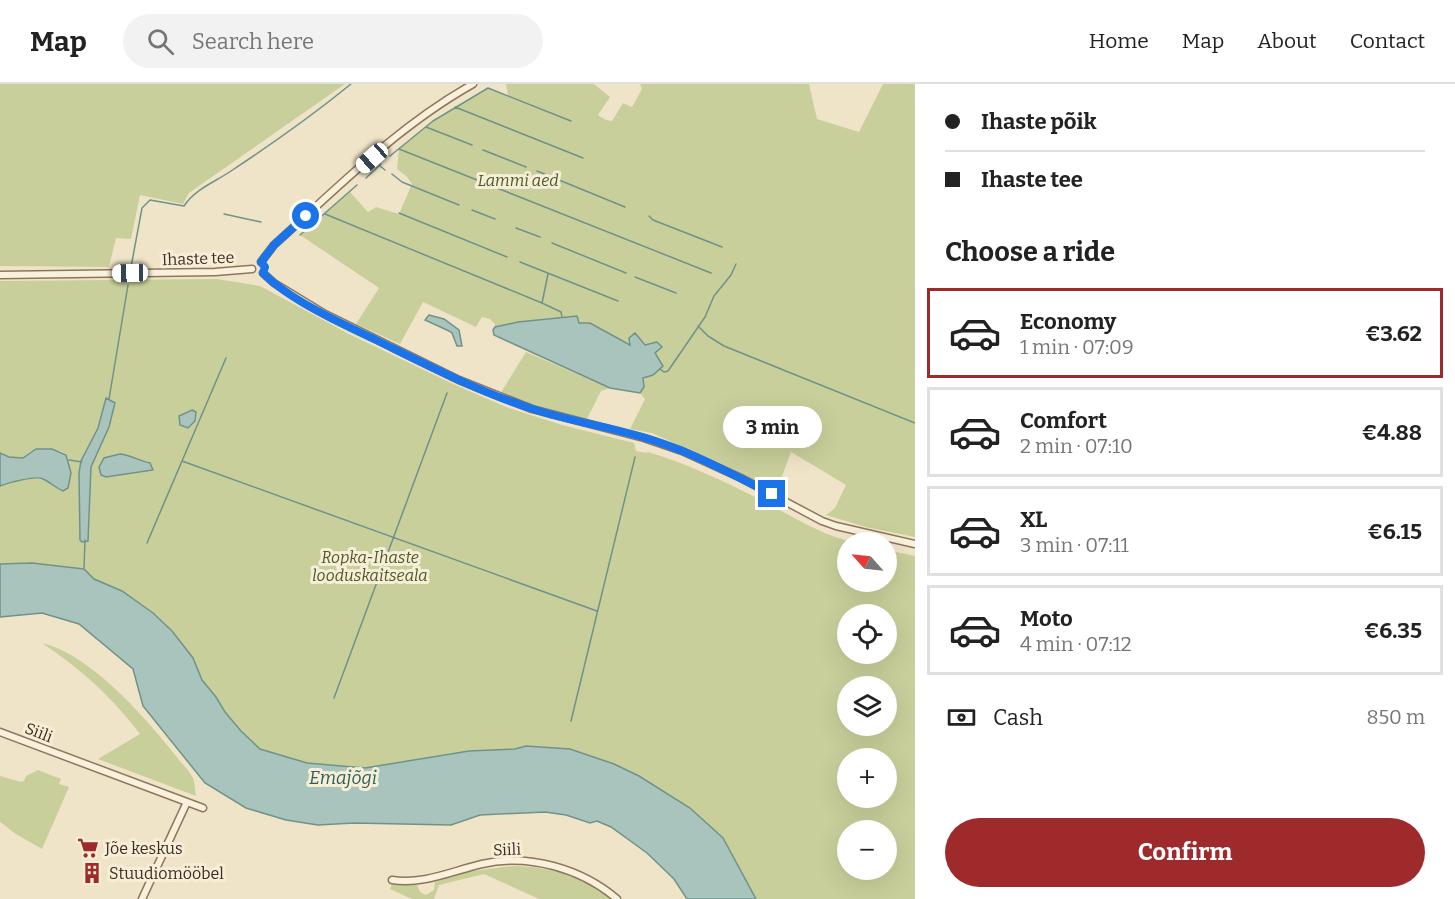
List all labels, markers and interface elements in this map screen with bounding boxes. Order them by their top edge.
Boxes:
search box [123,14,543,68]
text: Map [30,25,87,58]
icon: search [144,25,177,58]
text: Search here [192,28,314,55]
text: Home [1089,28,1149,54]
text: Map [1182,28,1224,54]
text: About [1257,28,1317,54]
text: Contact [1350,28,1425,54]
text: Ihaste põik [981,108,1097,135]
car [353,139,391,177]
text: Ihaste tee [981,166,1083,193]
park label: Lammi aed [477,171,559,190]
route start [292,202,319,229]
text: Choose a ride [945,236,1115,268]
street label: Ihaste tee [161,248,235,269]
car [112,264,148,282]
icon: car [948,306,1002,360]
text: Economy [1020,308,1116,335]
text: €3.62 [1365,320,1422,347]
text: 1 min · 07:09 [1020,335,1134,359]
icon: car [948,405,1002,459]
callout: 3 min [722,407,822,449]
text: Comfort [1020,407,1107,434]
text: 3 min [746,415,799,439]
text: €4.88 [1362,419,1422,446]
text: 2 min · 07:10 [1020,434,1133,458]
route end [758,480,785,507]
icon: car [948,504,1002,558]
text: XL [1020,506,1047,533]
text: €6.15 [1367,518,1422,545]
north arrow [837,532,897,592]
map controls [837,532,897,880]
text: 3 min · 07:11 [1020,533,1129,557]
park label: Ropka-Ihaste looduskaitseala [312,548,428,585]
icon: car [948,603,1002,657]
button: locate [837,604,897,664]
text: Moto [1020,605,1073,632]
text: €6.35 [1364,617,1422,644]
text: 4 min · 07:12 [1020,632,1132,656]
button: layers [837,676,897,736]
icon: cash [945,701,978,734]
text: Cash [993,704,1043,731]
text: 850 m [1366,705,1425,729]
street label: Siili [22,719,56,746]
button: + [837,748,897,808]
water label: Emajõgi [309,767,377,789]
button: Confirm [945,818,1425,887]
button: − [837,820,897,880]
supermarket icon: Jõe keskus [76,836,100,860]
place label: Jõe keskus [104,839,183,858]
street label: Siili [493,840,522,859]
building icon: Stuudiomööbel [80,861,104,885]
place label: Stuudiomööbel [109,864,224,883]

